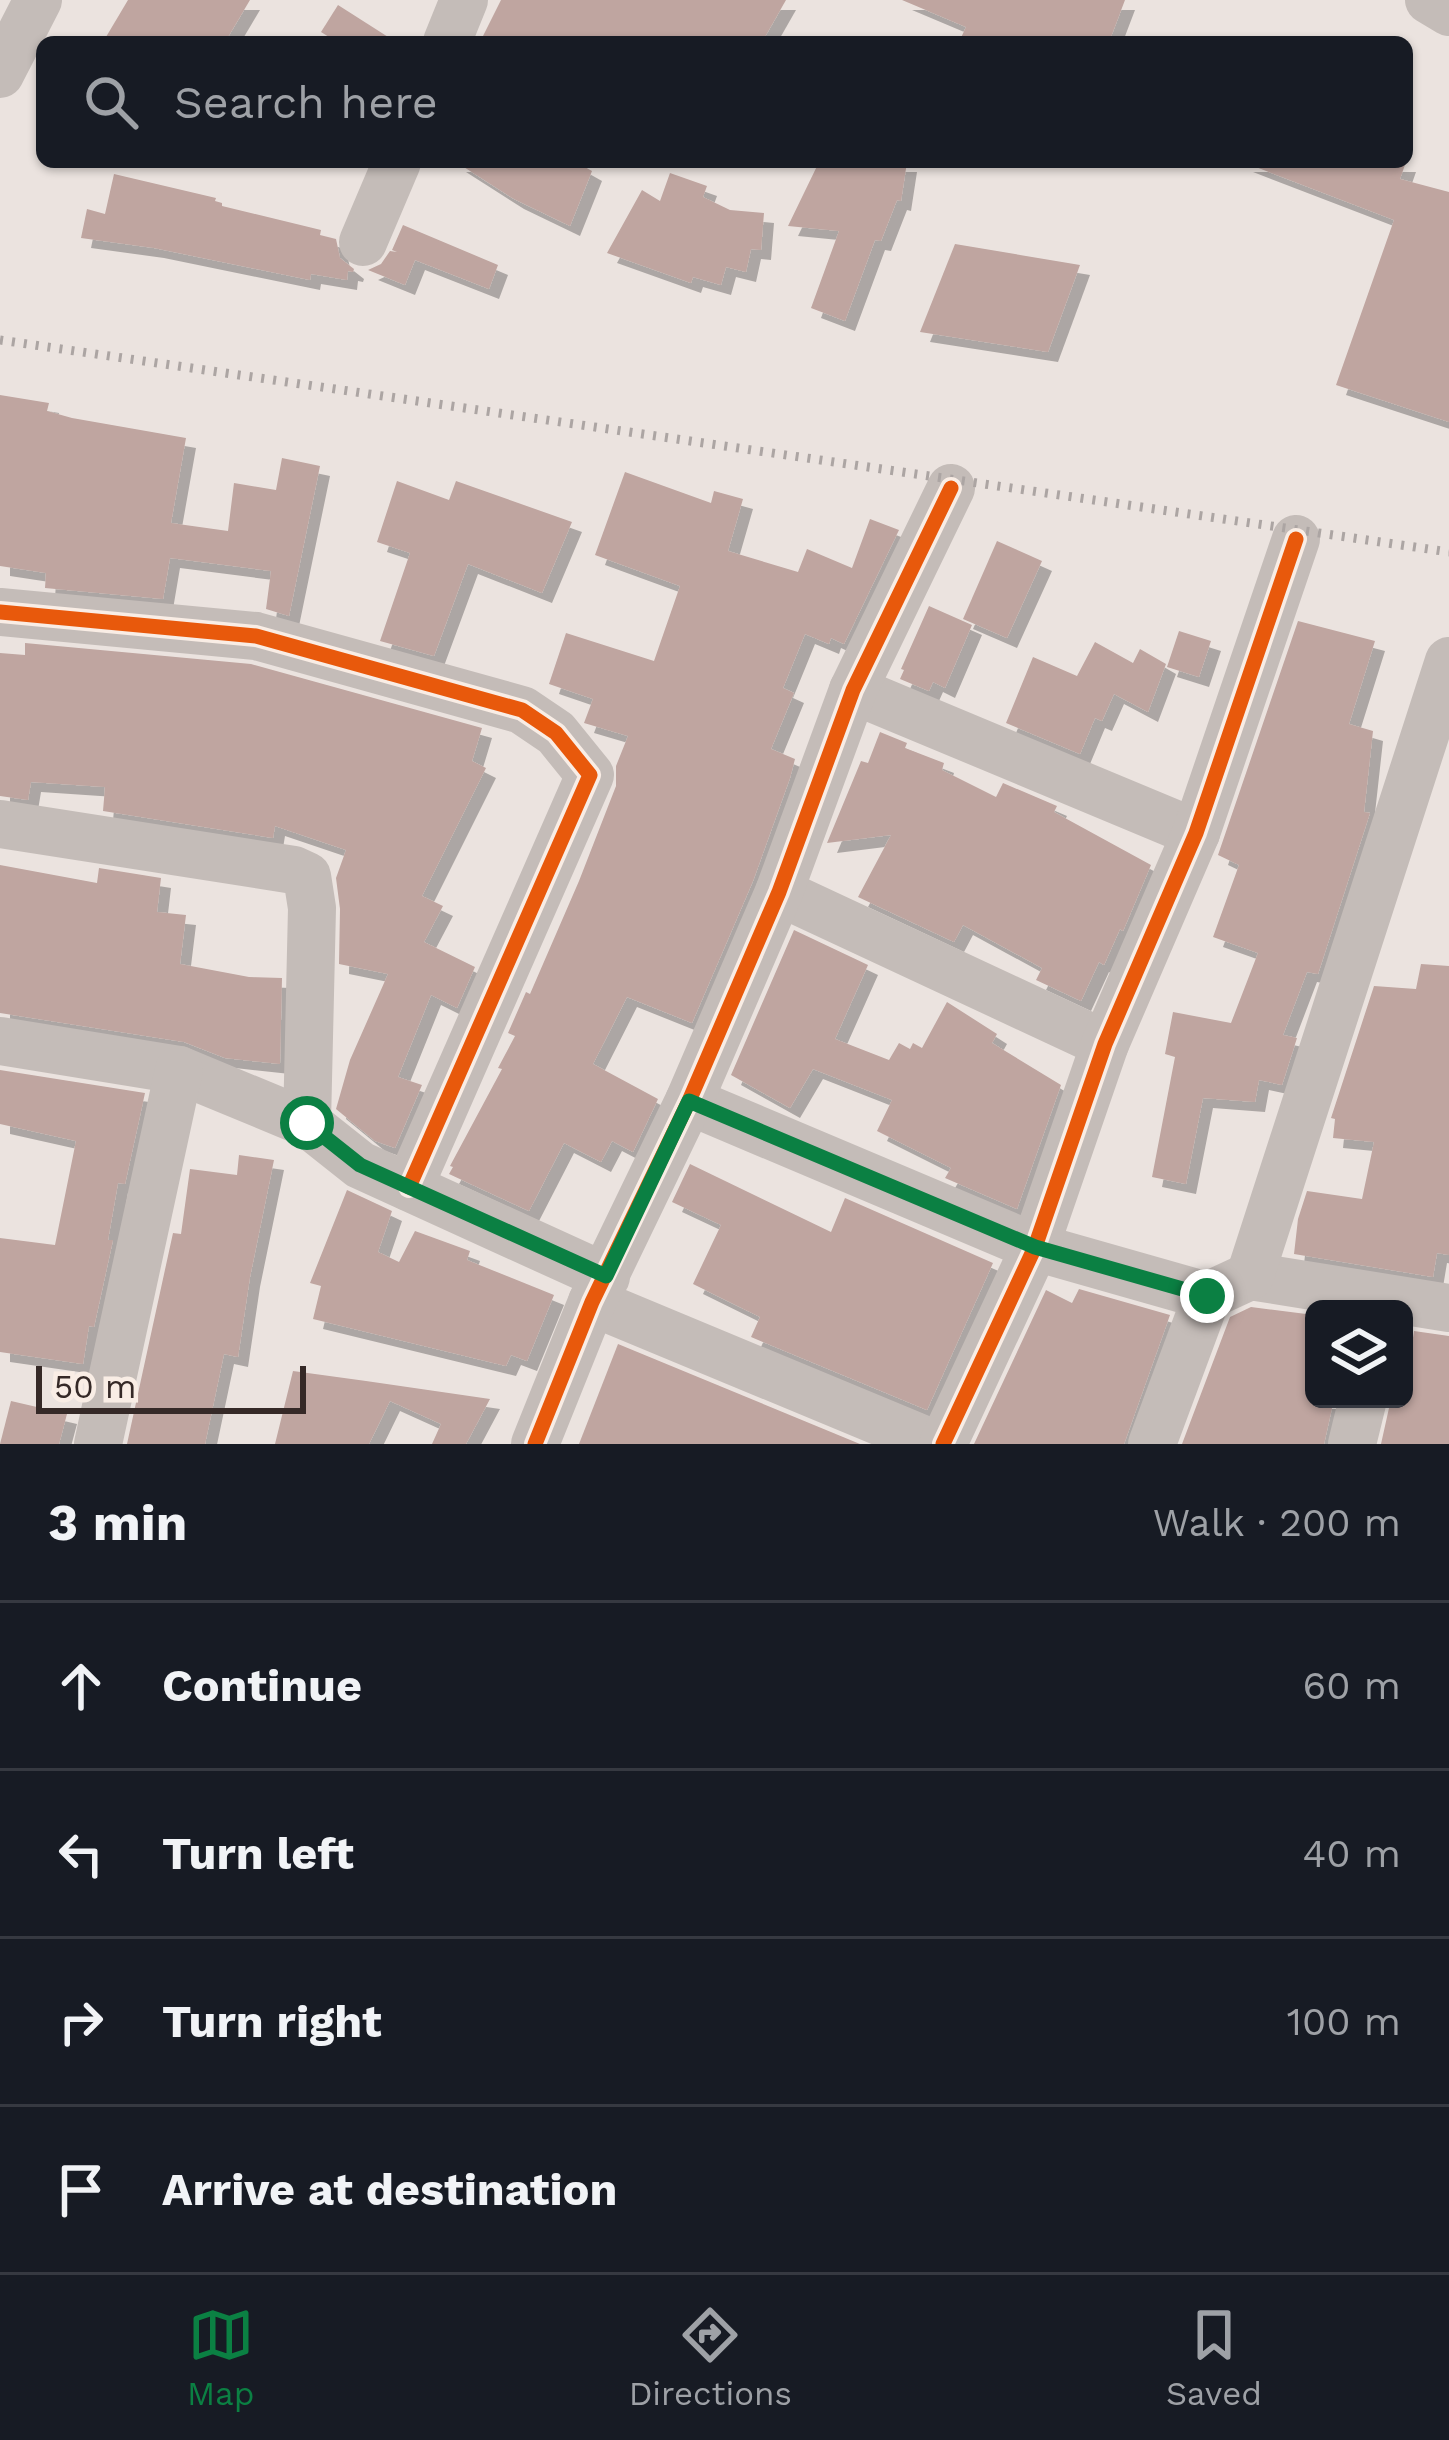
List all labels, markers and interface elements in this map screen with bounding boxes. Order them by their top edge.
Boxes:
search box [36,36,1413,168]
icon: search [78,69,144,135]
text: Search here [174,76,438,129]
route start [280,1096,334,1150]
route end [1180,1269,1234,1323]
map controls [1305,1300,1413,1408]
button: layers [1305,1300,1413,1408]
scale bar [36,1360,306,1413]
text: 50 m [54,1367,136,1406]
text: 3 min [48,1493,187,1552]
text: Walk · 200 m [1153,1500,1401,1545]
icon: ahead [48,1653,114,1719]
text: Continue [162,1659,362,1712]
text: 60 m [1303,1663,1401,1708]
icon: left [48,1821,114,1887]
text: Turn left [162,1827,354,1880]
text: 40 m [1302,1831,1401,1876]
icon: right [48,1989,114,2055]
text: Turn right [162,1995,382,2048]
text: 100 m [1287,1999,1401,2044]
icon: arrive [48,2157,114,2223]
text: Arrive at destination [162,2163,617,2216]
tab: Map [187,2302,254,2413]
tab: Directions [629,2302,792,2413]
tab: Saved [1166,2302,1262,2413]

